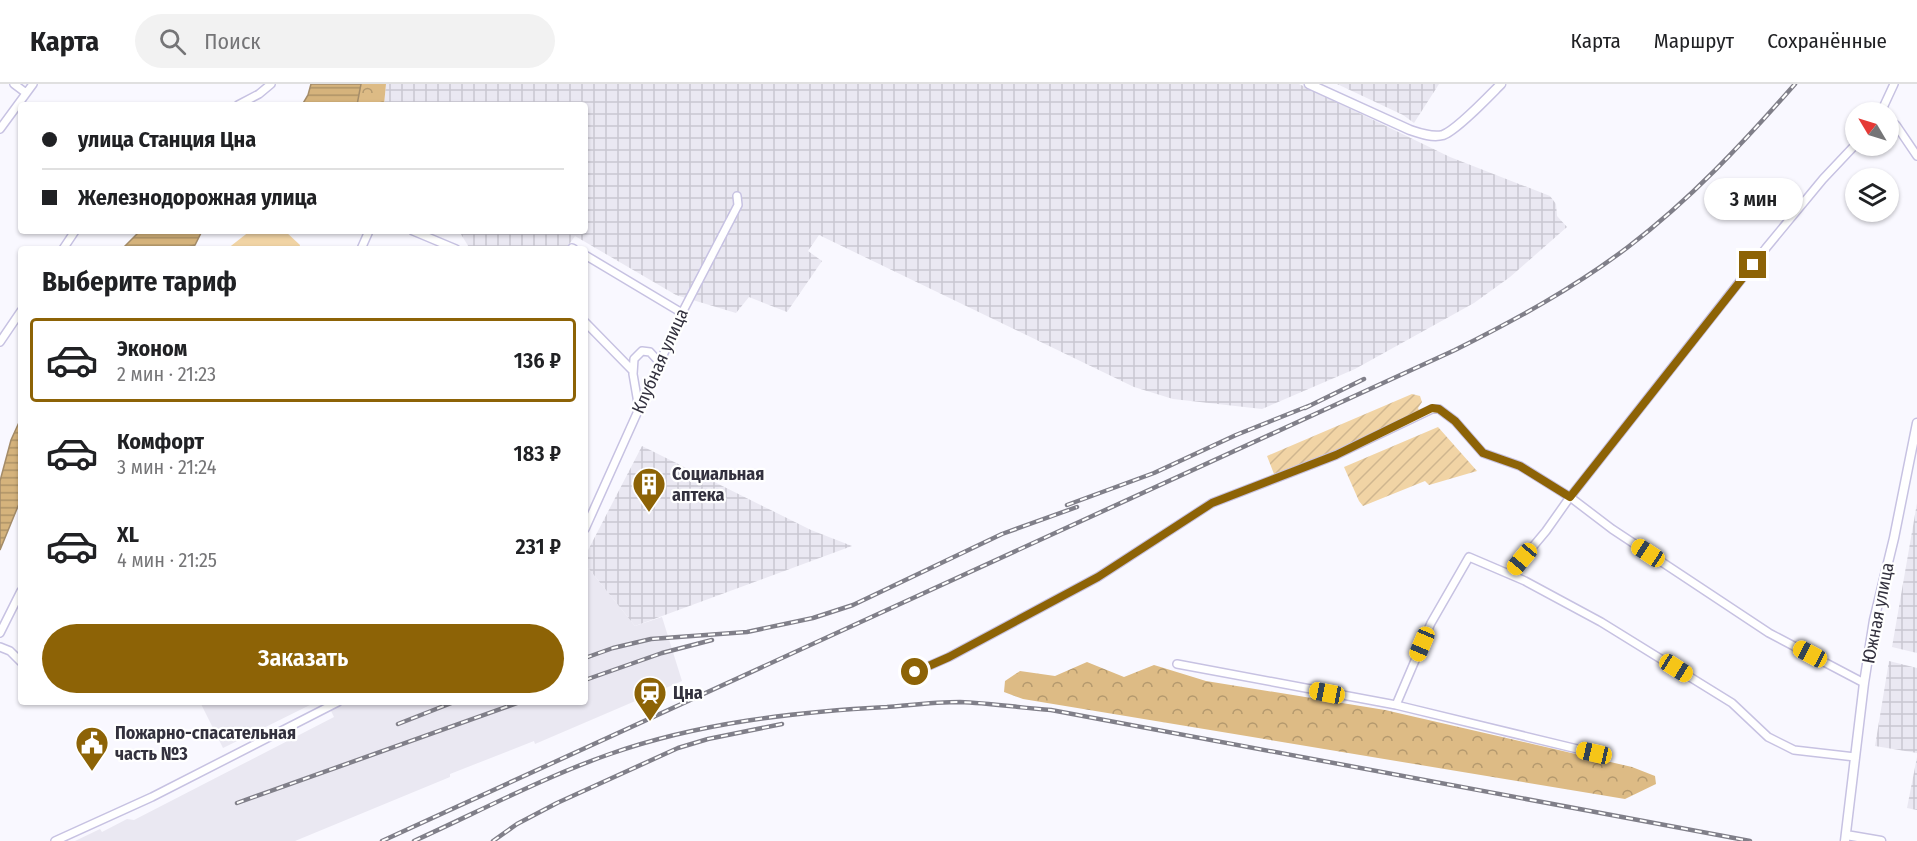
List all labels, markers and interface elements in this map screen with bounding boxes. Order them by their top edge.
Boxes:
search box [135,14,555,68]
text: Карта [30,25,99,58]
icon: search [156,25,189,58]
text: Поиск [204,28,261,55]
text: Карта [1571,28,1621,54]
text: Маршрут [1654,28,1734,54]
text: Сохранённые [1767,28,1887,54]
north arrow [1845,102,1899,156]
map controls [1845,102,1899,222]
text: улица Станция Цна [78,126,256,153]
button: layers [1845,168,1899,222]
callout: 3 мин [1704,178,1802,220]
text: Железнодорожная улица [78,184,317,211]
text: 3 мин [1730,187,1777,211]
route end [1739,251,1766,278]
text: Выберите тариф [42,266,237,298]
street label: Клубная улица [627,305,693,417]
icon: car [45,333,99,387]
text: Эконом [117,335,187,362]
text: 136 ₽ [514,347,561,374]
text: 2 мин · 21:23 [117,362,216,386]
icon: car [45,426,99,480]
text: Комфорт [117,428,204,455]
text: 183 ₽ [514,440,561,467]
text: 3 мин · 21:24 [117,455,216,479]
place label: Социальная аптека [672,463,764,506]
building icon: Социальная аптека [631,466,667,513]
icon: car [45,519,99,573]
text: XL [117,521,139,548]
text: 231 ₽ [515,533,561,560]
car [1628,536,1668,570]
car [1504,539,1540,579]
text: 4 мин · 21:25 [117,548,217,572]
street label: Южная улица [1857,560,1899,666]
button: Заказать [42,624,564,693]
car [1407,624,1437,664]
car [1790,638,1830,670]
car [1656,651,1696,685]
route start [901,658,928,685]
station icon: Цна [632,675,668,722]
car [1308,681,1346,705]
place label: Цна [673,682,703,704]
place label: Пожарно-спасательная часть №3 [115,722,296,765]
public building icon: Пожарно-спасательная часть №3 [74,725,110,772]
car [1574,740,1614,766]

